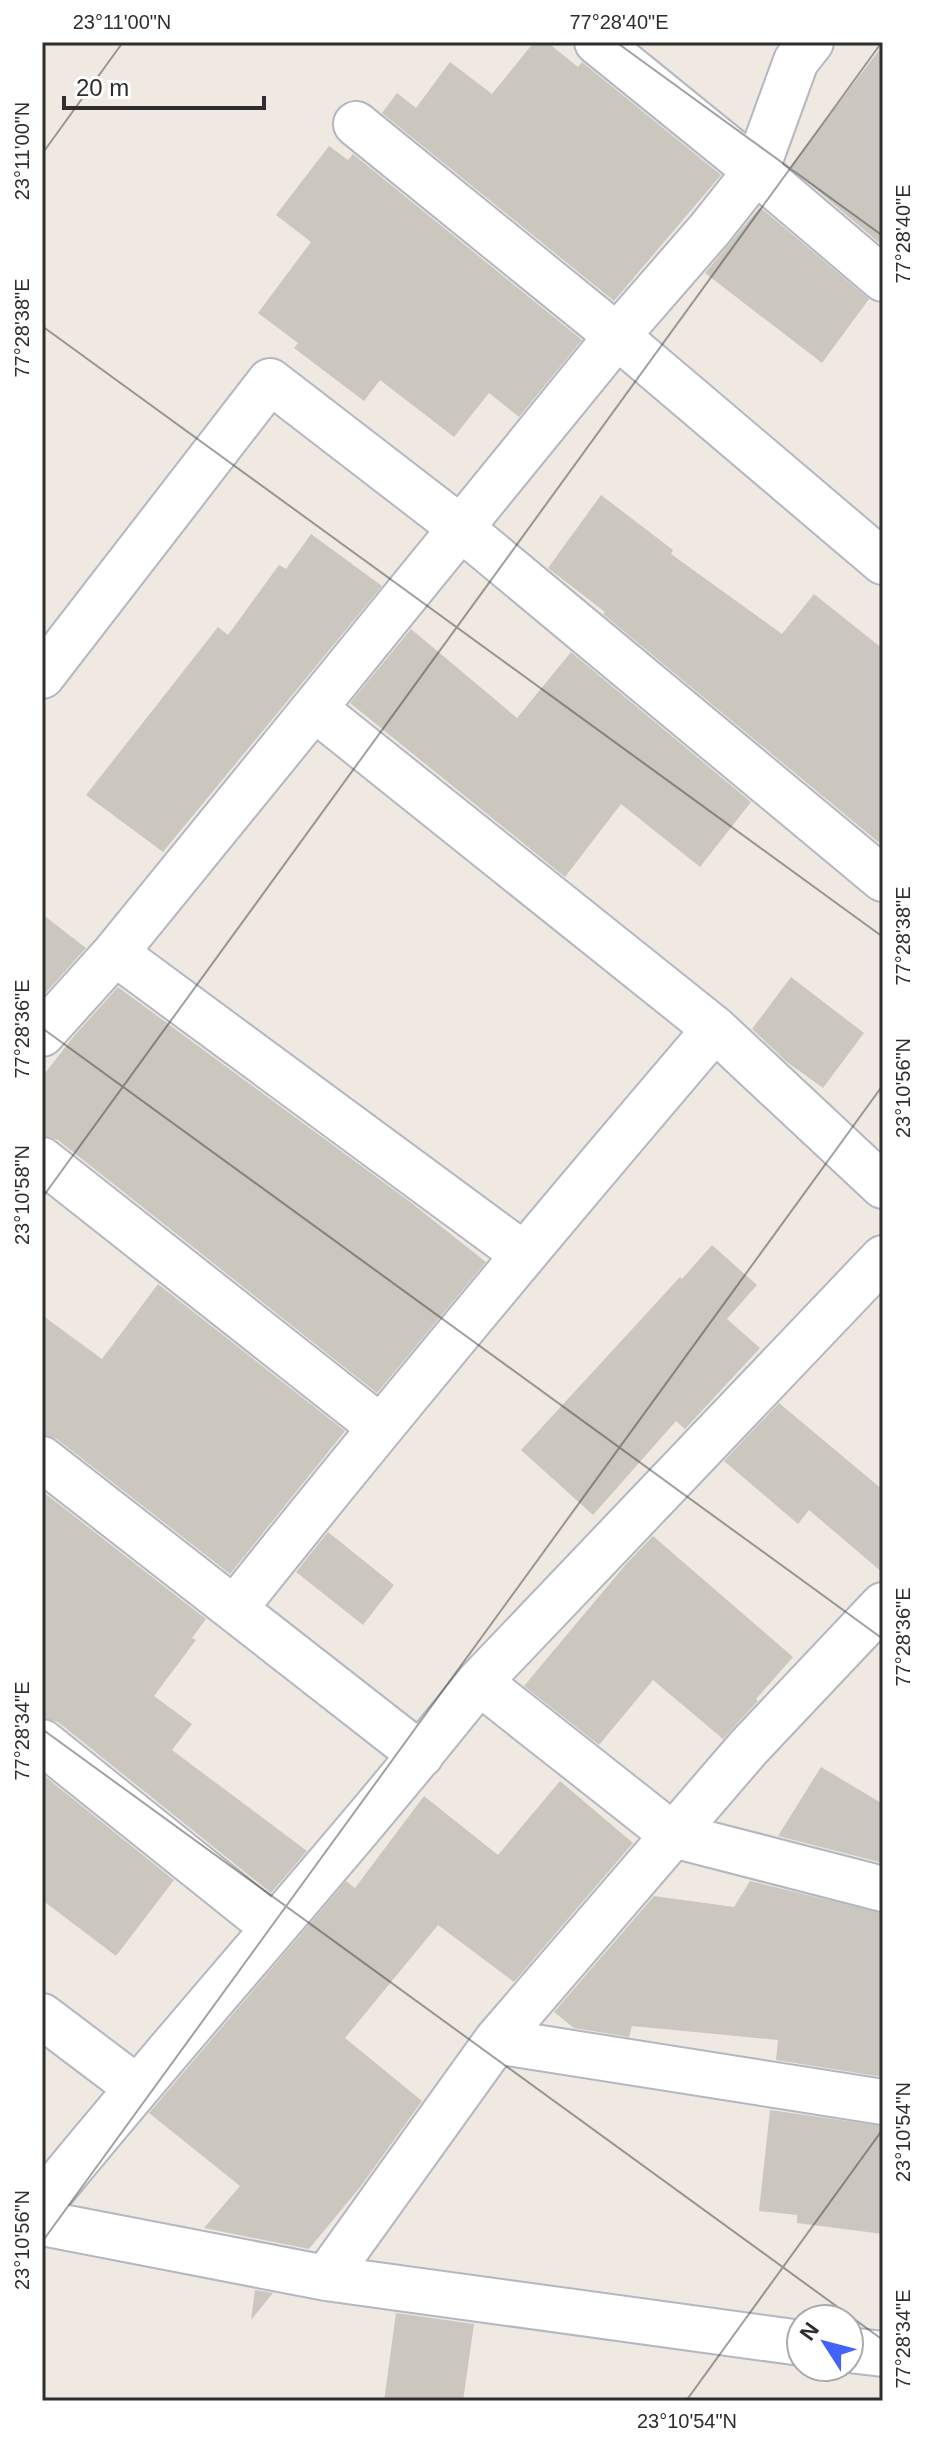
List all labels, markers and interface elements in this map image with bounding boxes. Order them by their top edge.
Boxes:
text: 23°11'00"N [73,11,171,33]
text: 77°28'40"E [570,11,669,33]
scale bar [64,60,264,110]
text: 20 m [76,74,129,101]
text: 23°11'00"N [11,102,33,200]
text: 77°28'40"E [892,185,914,284]
text: 77°28'38"E [11,279,33,378]
text: 77°28'38"E [892,887,914,986]
text: 77°28'36"E [11,980,33,1079]
text: 23°10'56"N [892,1038,914,1138]
text: 23°10'58"N [11,1145,33,1245]
text: 77°28'36"E [892,1588,914,1687]
text: 77°28'34"E [11,1682,33,1781]
text: 23°10'54"N [892,2082,914,2182]
text: 23°10'56"N [11,2190,33,2290]
text: 77°28'34"E [892,2290,914,2389]
north arrow [785,2303,865,2383]
text: N [794,2318,824,2345]
text: 23°10'54"N [637,2410,737,2432]

